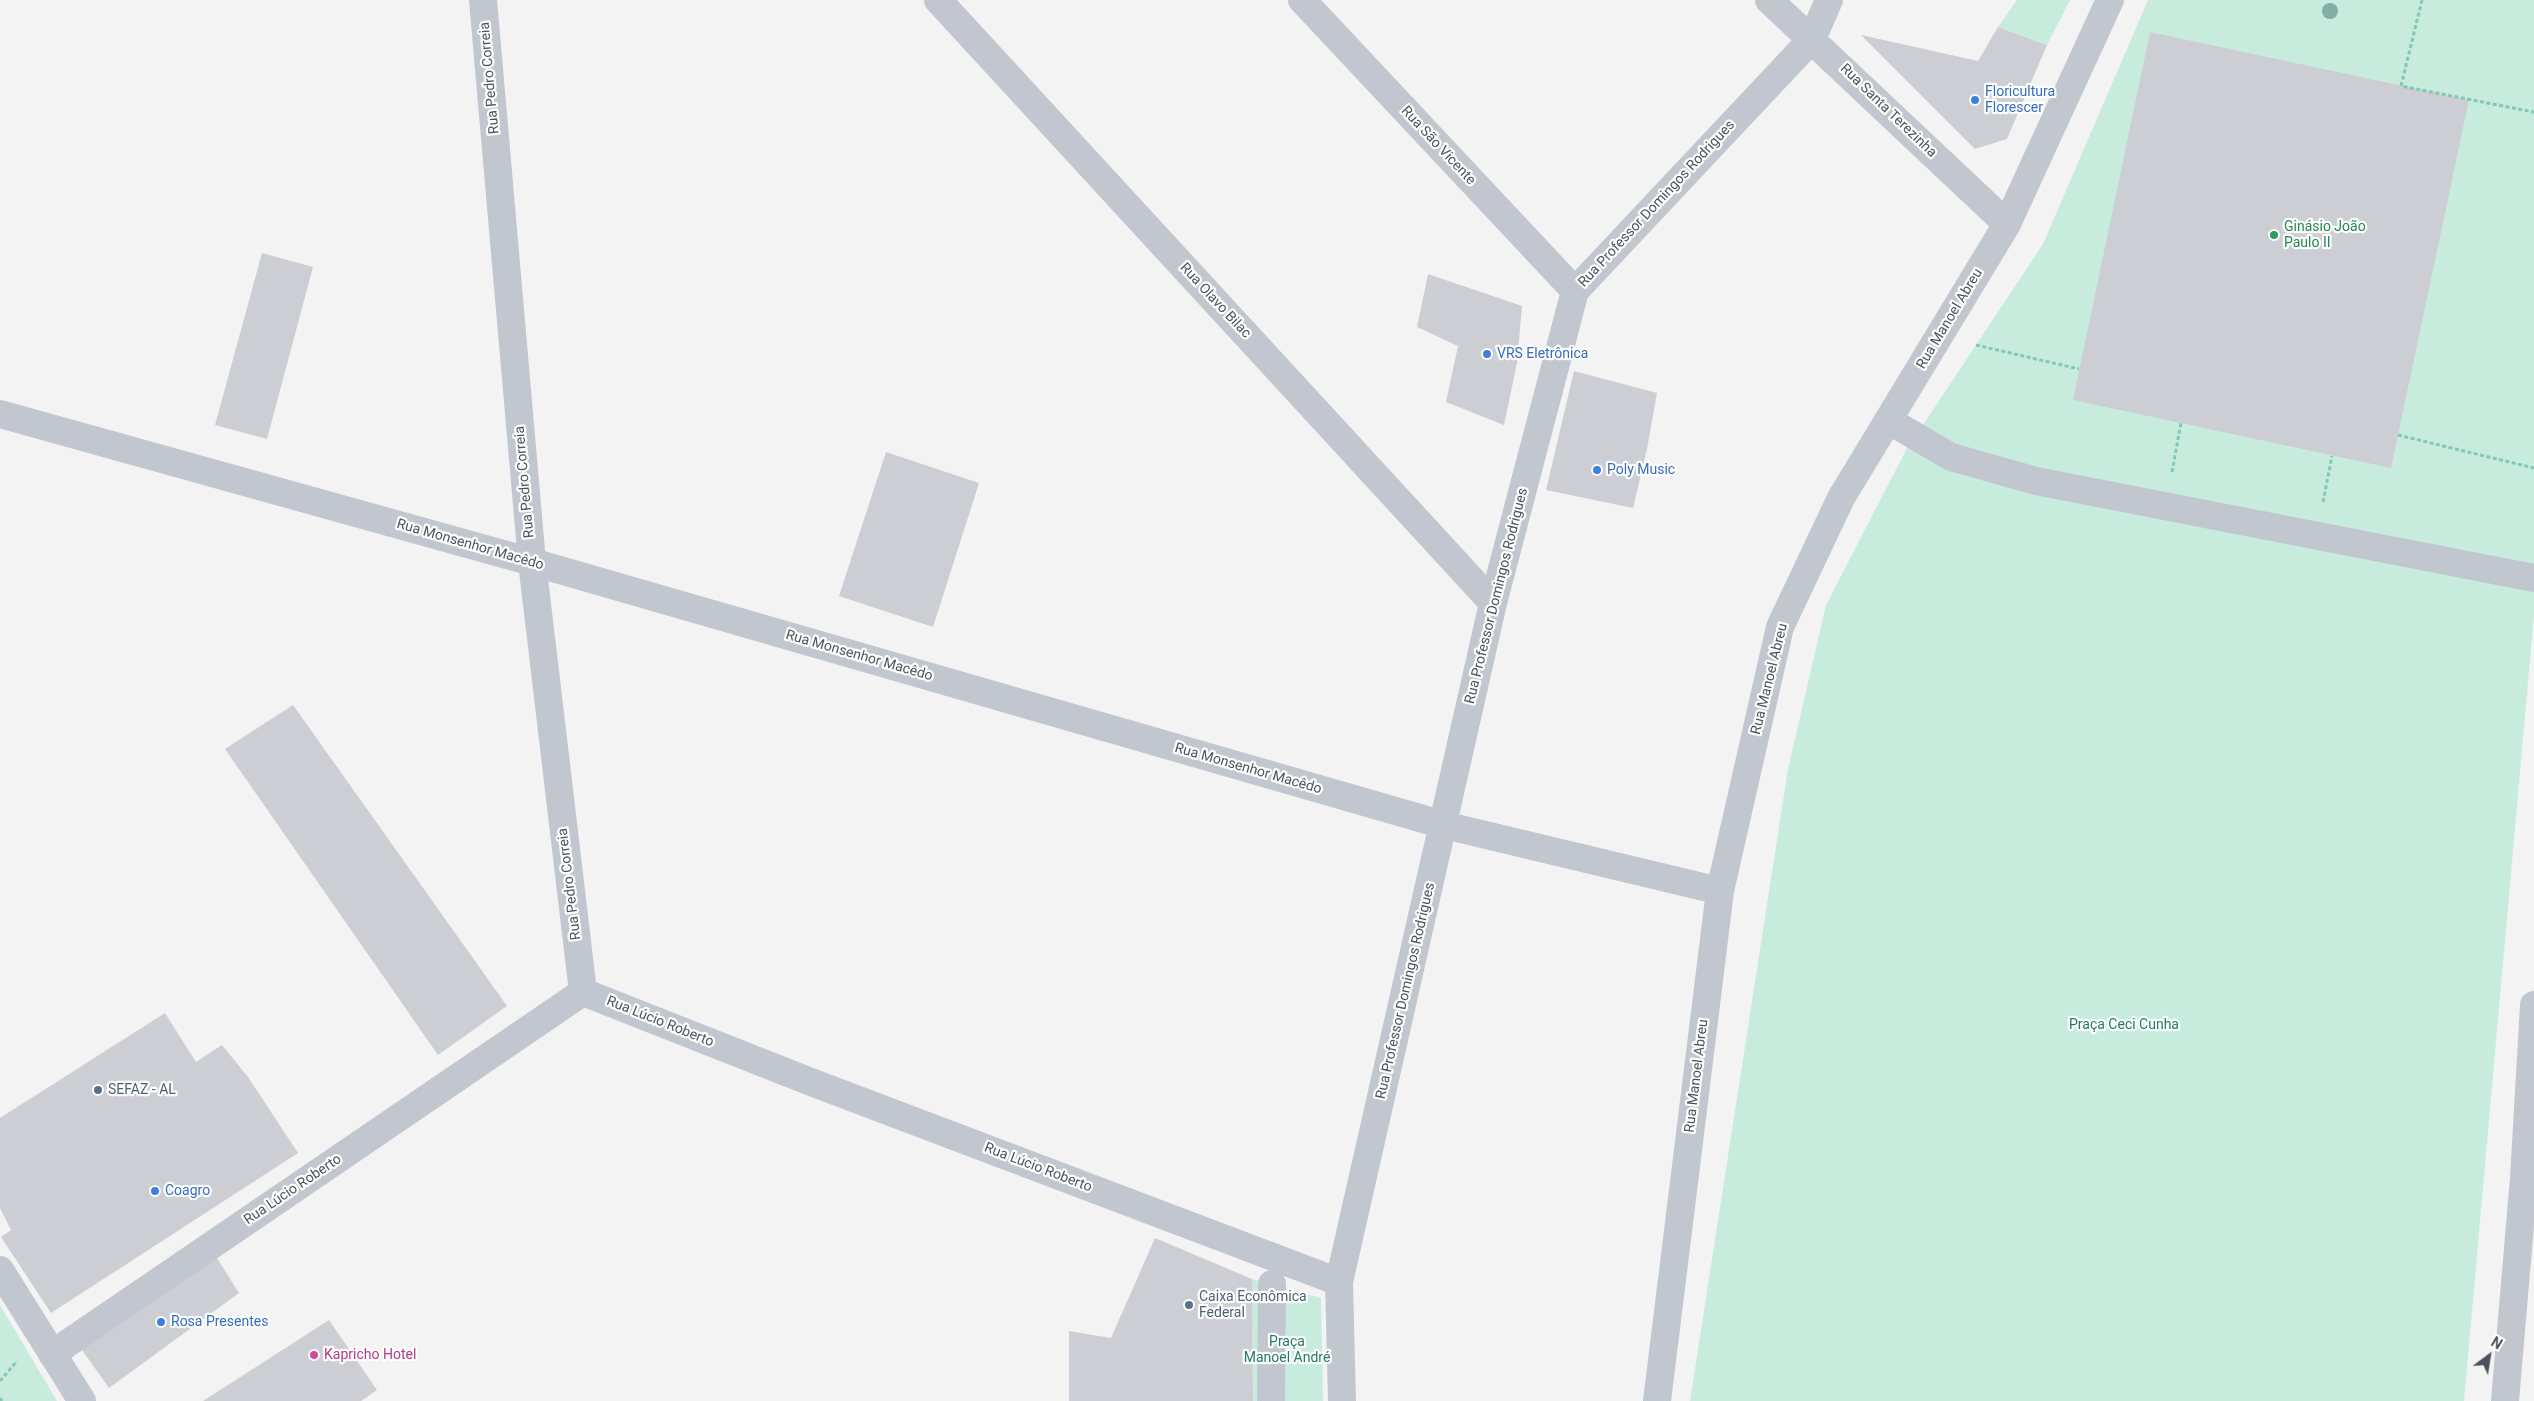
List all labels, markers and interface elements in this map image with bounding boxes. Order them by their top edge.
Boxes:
street label: Rua Pedro Correia [477,21,503,135]
street label: Rua Santa Terezinha [1836,61,1940,161]
place label: Floricultura Florescer [1985,84,2055,116]
marker: Floricultura Florescer [1969,94,1981,106]
street label: Rua São Vicente [1397,103,1479,189]
street label: Rua Professor Domingos Rodrigues [1575,117,1739,291]
place label: Ginásio João Paulo II [2284,219,2366,252]
marker: Ginásio João Paulo II [2268,229,2280,241]
street label: Rua Olavo Bilac [1176,260,1254,342]
street label: Rua Manoel Abreu [1913,266,1987,372]
place label: VRS Eletrônica [1497,346,1588,362]
marker: VRS Eletrônica [1481,348,1493,360]
street label: Rua Pedro Correia [512,425,538,539]
place label: Poly Music [1607,462,1675,478]
marker: Poly Music [1591,464,1603,476]
street label: Rua Professor Domingos Rodrigues [1462,486,1532,706]
street label: Rua Monsenhor Macêdo [395,516,545,574]
street label: Rua Manoel Abreu [1748,622,1792,736]
street label: Rua Monsenhor Macêdo [784,627,934,685]
street label: Rua Monsenhor Macêdo [1173,740,1323,798]
street label: Rua Pedro Correia [555,827,585,941]
street label: Rua Professor Domingos Rodrigues [1373,881,1439,1101]
street label: Rua Lúcio Roberto [604,993,716,1051]
park label: Praça Ceci Cunha [2069,1017,2179,1033]
street label: Rua Manoel Abreu [1682,1018,1712,1134]
place label: SEFAZ - AL [108,1082,176,1098]
marker: SEFAZ - AL [92,1084,104,1096]
street label: Rua Lúcio Roberto [982,1140,1094,1196]
street label: Rua Lúcio Roberto [241,1151,345,1229]
place label: Coagro [165,1183,210,1199]
marker: Coagro [149,1185,161,1197]
place label: Caixa Econômica Federal [1199,1289,1307,1321]
marker: Caixa Econômica Federal [1183,1299,1195,1311]
place label: Rosa Presentes [171,1314,268,1330]
marker: Rosa Presentes [155,1316,167,1328]
north arrow [2464,1331,2514,1381]
park label: Praça Manoel André [1244,1334,1330,1366]
text: N [2488,1334,2505,1353]
place label: Kapricho Hotel [324,1347,416,1363]
marker: Kapricho Hotel [308,1349,320,1361]

